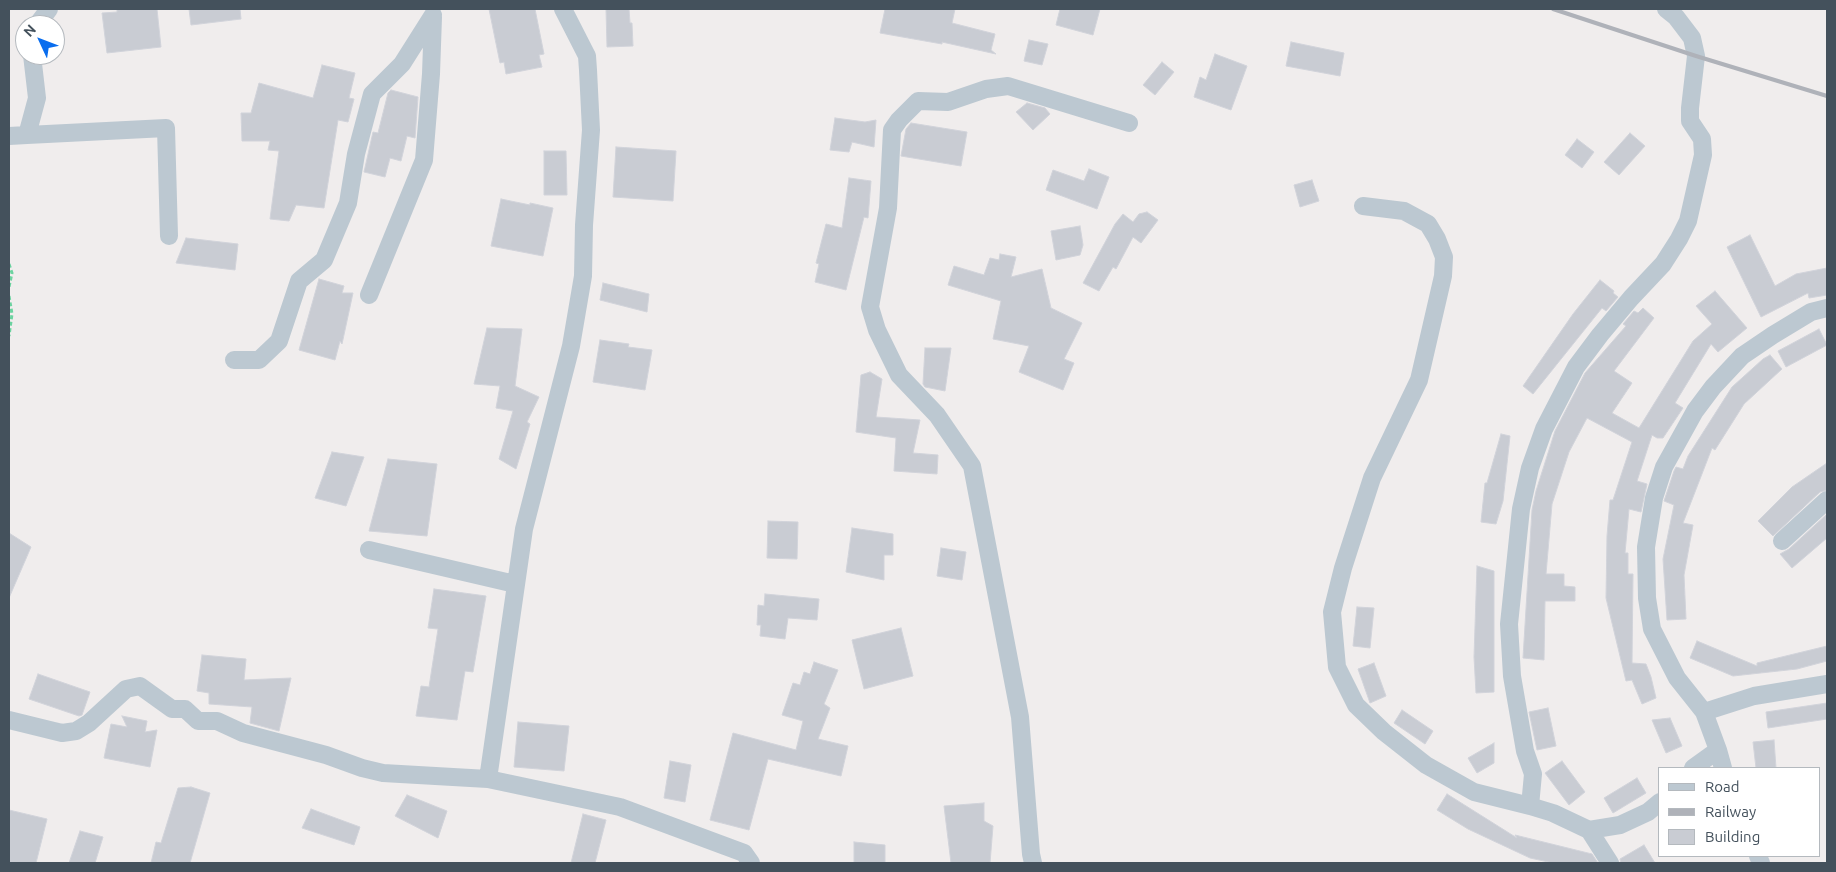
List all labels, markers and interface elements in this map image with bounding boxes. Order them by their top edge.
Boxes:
north arrow [15,15,65,65]
text: N [20,21,39,40]
legend [1658,767,1821,857]
text: Road [1705,778,1740,795]
text: Railway [1705,803,1756,820]
text: Building [1705,828,1760,845]

